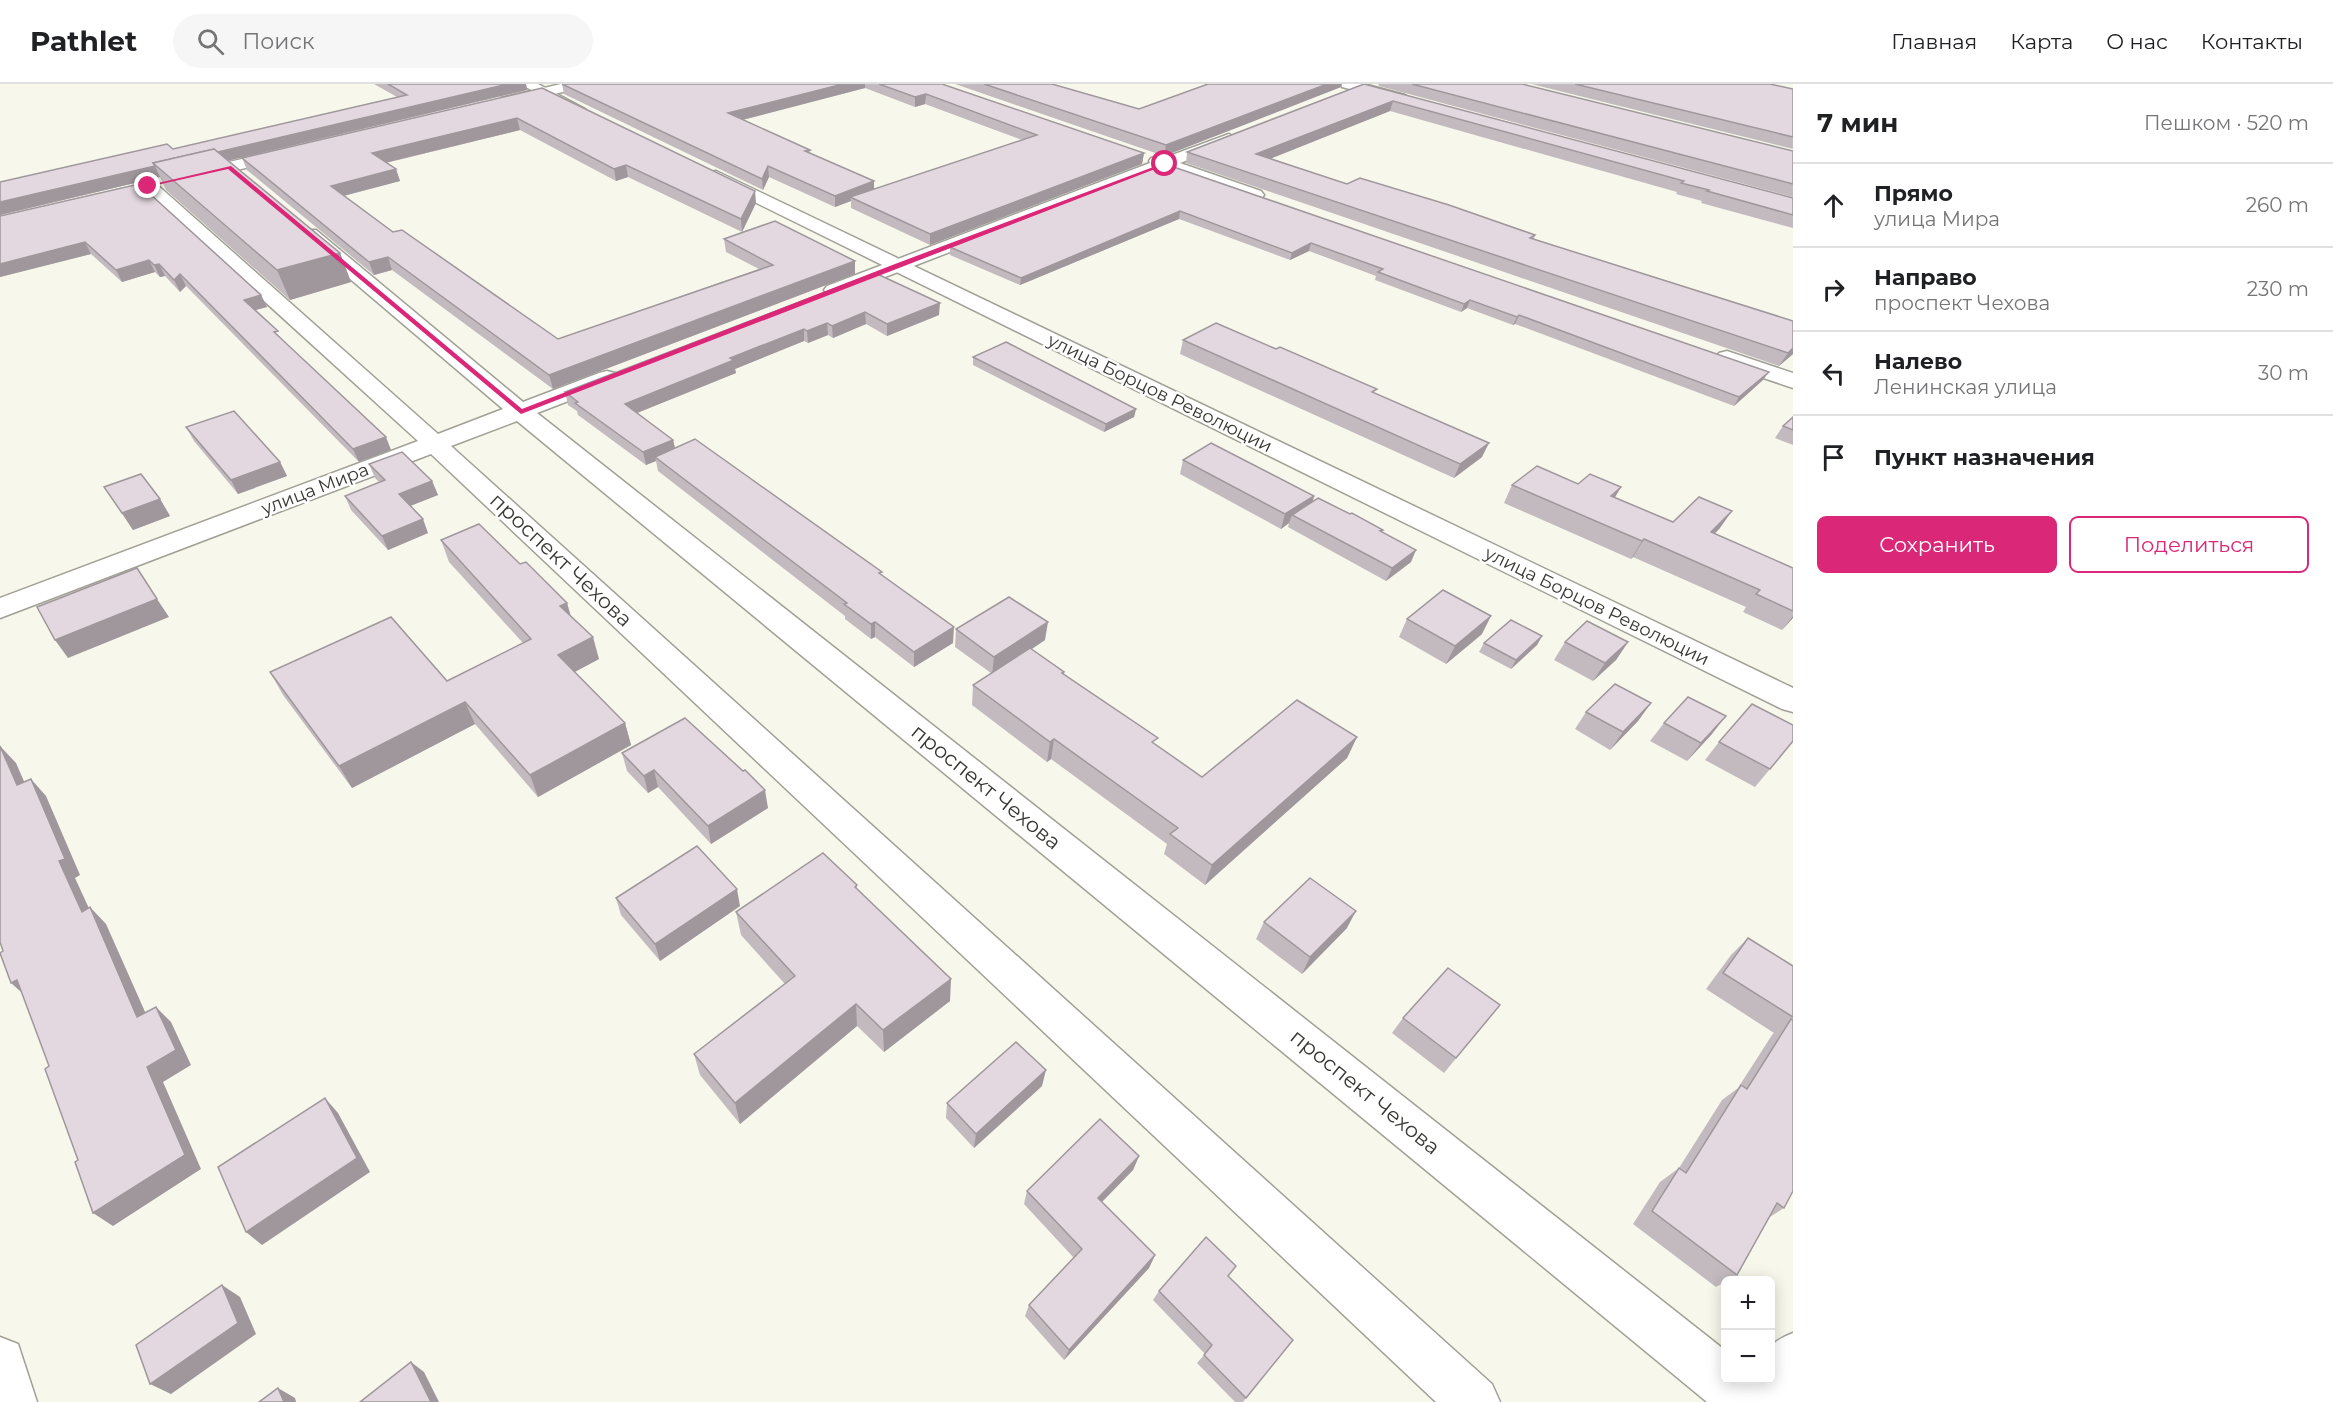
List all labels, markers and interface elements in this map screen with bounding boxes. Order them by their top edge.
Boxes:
search box [173,14,593,68]
text: Pathlet [30,24,137,58]
icon: search [194,25,227,58]
text: Поиск [242,28,315,55]
text: Главная [1891,29,1977,54]
text: Карта [2010,29,2073,54]
text: О нас [2106,29,2168,54]
text: Контакты [2201,29,2303,54]
text: 7 мин [1817,107,1898,139]
text: Пешком · 520 m [2144,111,2309,135]
route start [1151,150,1177,176]
route end [134,172,160,198]
text: Прямо [1874,180,1953,207]
icon: ahead [1817,189,1850,222]
text: 260 m [2246,193,2309,217]
text: улица Мира [1874,207,2000,231]
text: Направо [1874,264,1977,291]
icon: right [1817,273,1850,306]
text: 230 m [2247,277,2309,301]
text: проспект Чехова [1874,291,2050,315]
street label: улица Борцов Революции [1043,328,1276,457]
text: Налево [1874,348,1962,375]
icon: left [1817,357,1850,390]
text: 30 m [2258,361,2309,385]
text: Ленинская улица [1874,375,2057,399]
icon: arrive [1817,441,1850,474]
text: Пункт назначения [1874,444,2095,471]
street label: улица Мира [257,458,372,520]
street label: проспект Чехова [485,487,638,632]
button: Сохранить [1817,516,2057,573]
button: Поделиться [2069,516,2309,573]
street label: улица Борцов Революции [1480,541,1713,670]
street label: проспект Чехова [907,719,1066,855]
street label: проспект Чехова [1286,1024,1445,1160]
map controls [1721,1276,1775,1384]
button: + [1721,1276,1775,1330]
button: − [1721,1330,1775,1384]

